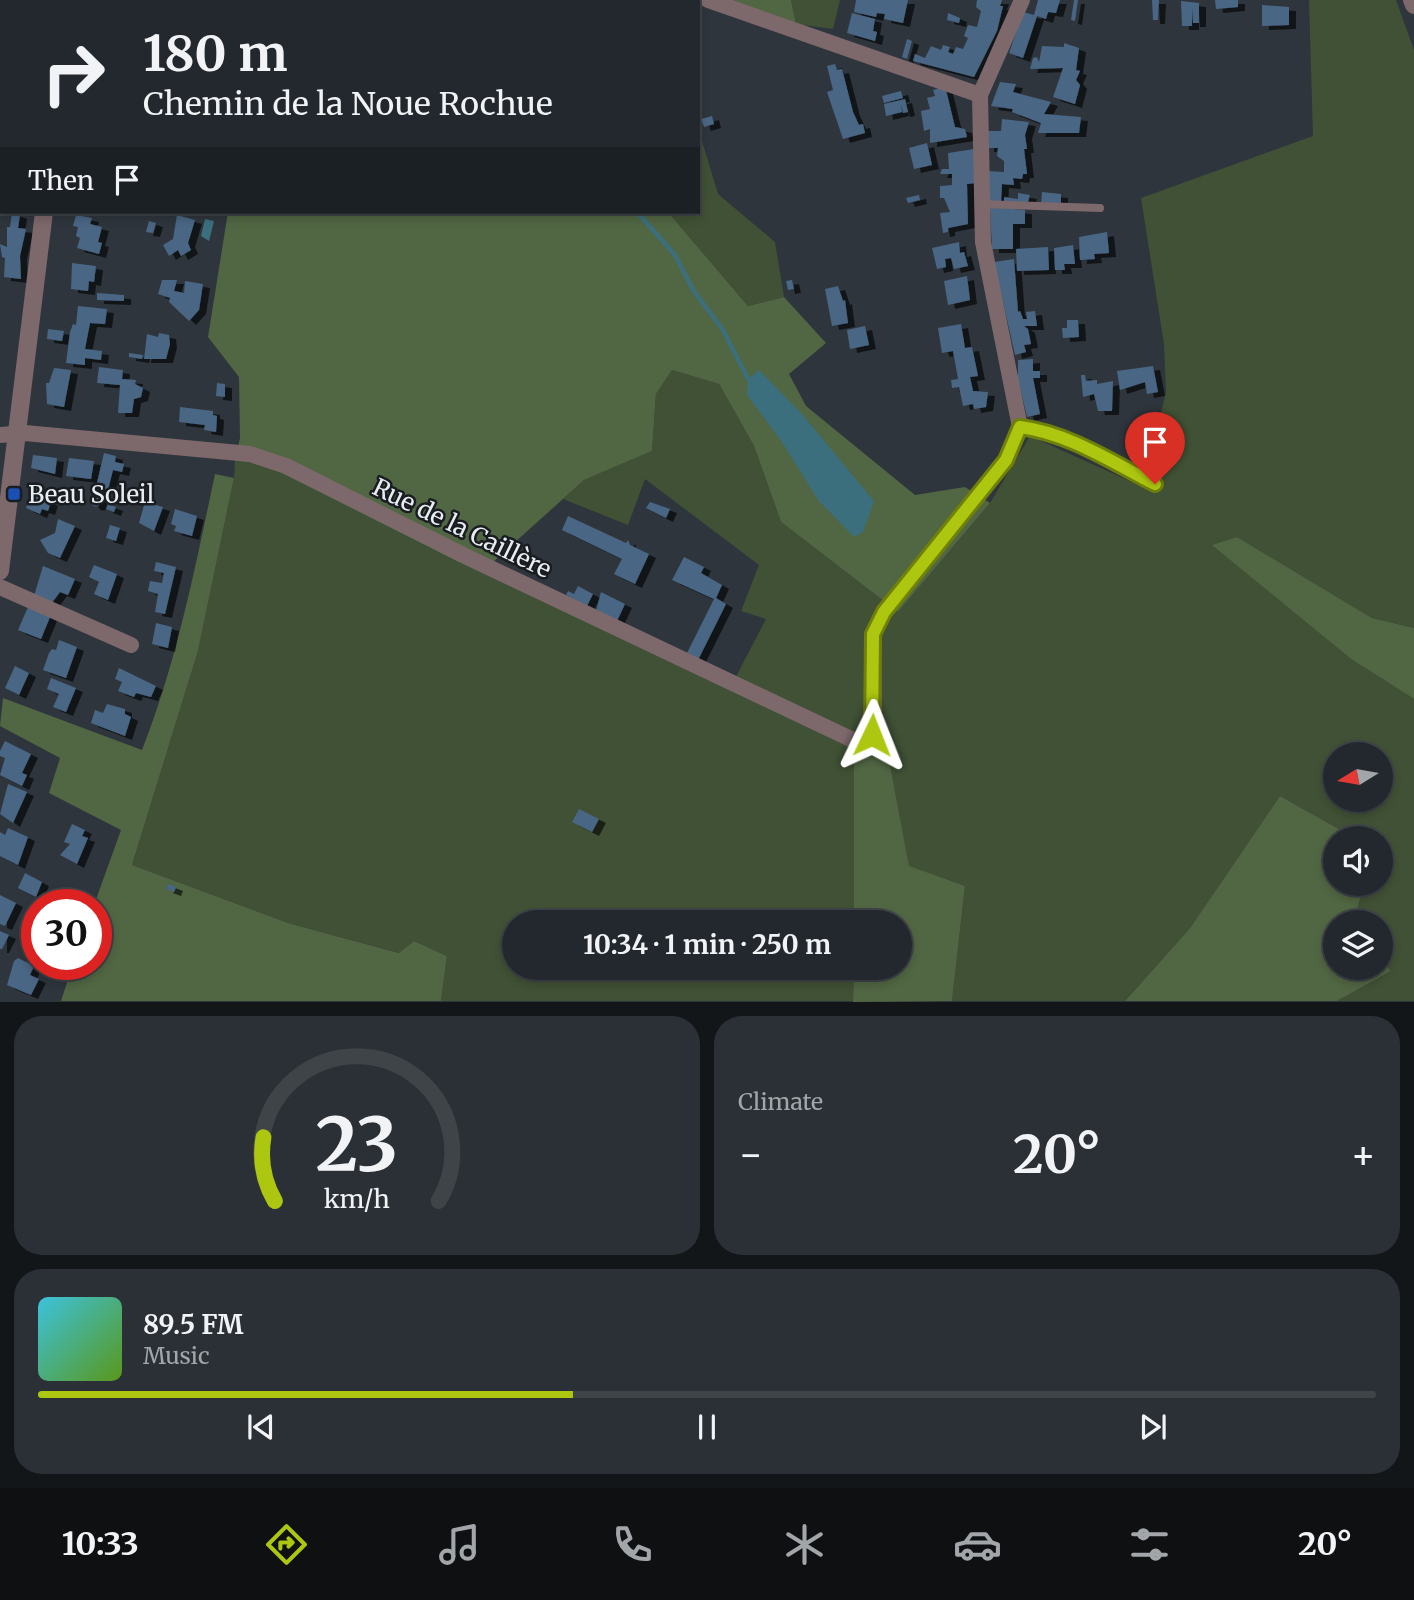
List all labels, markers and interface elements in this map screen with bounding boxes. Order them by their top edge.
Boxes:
text: 180 m [143,23,288,84]
icon: right [28,28,119,119]
text: Chemin de la Noue Rochue [143,84,553,124]
icon: arrive [108,161,146,199]
text: Then [28,164,94,197]
pin [1125,412,1185,484]
icon: arrive [1136,423,1174,461]
street label: Rue de la Caillère [368,471,556,585]
place label: Beau Soleil [28,479,154,510]
marker: Beau Soleil [6,486,22,502]
position arrow [835,698,909,772]
north arrow [1323,742,1393,812]
map controls [1323,742,1393,980]
button: sound [1323,826,1393,896]
speed limit sign: 30 [21,889,112,980]
button: layers [1323,910,1393,980]
text: 10:34 · 1 min · 250 m [583,928,831,961]
text: Climate [738,1087,823,1116]
text: 23 [316,1100,398,1192]
text: 20° [1013,1122,1101,1187]
text: − [738,1131,763,1178]
text: + [1351,1131,1376,1178]
text: km/h [324,1183,390,1215]
text: 89.5 FM [143,1308,244,1341]
text: Music [143,1341,210,1370]
icon: previous [242,1408,280,1446]
icon: pause [688,1408,726,1446]
icon: next [1134,1408,1172,1446]
icon: directions [262,1520,311,1569]
icon: music [435,1520,484,1569]
icon: phone [608,1520,657,1569]
icon: climate [780,1520,829,1569]
icon: car [953,1520,1002,1569]
icon: filters [1125,1520,1174,1569]
text: 10:33 [62,1524,139,1564]
text: 20° [1298,1524,1352,1564]

